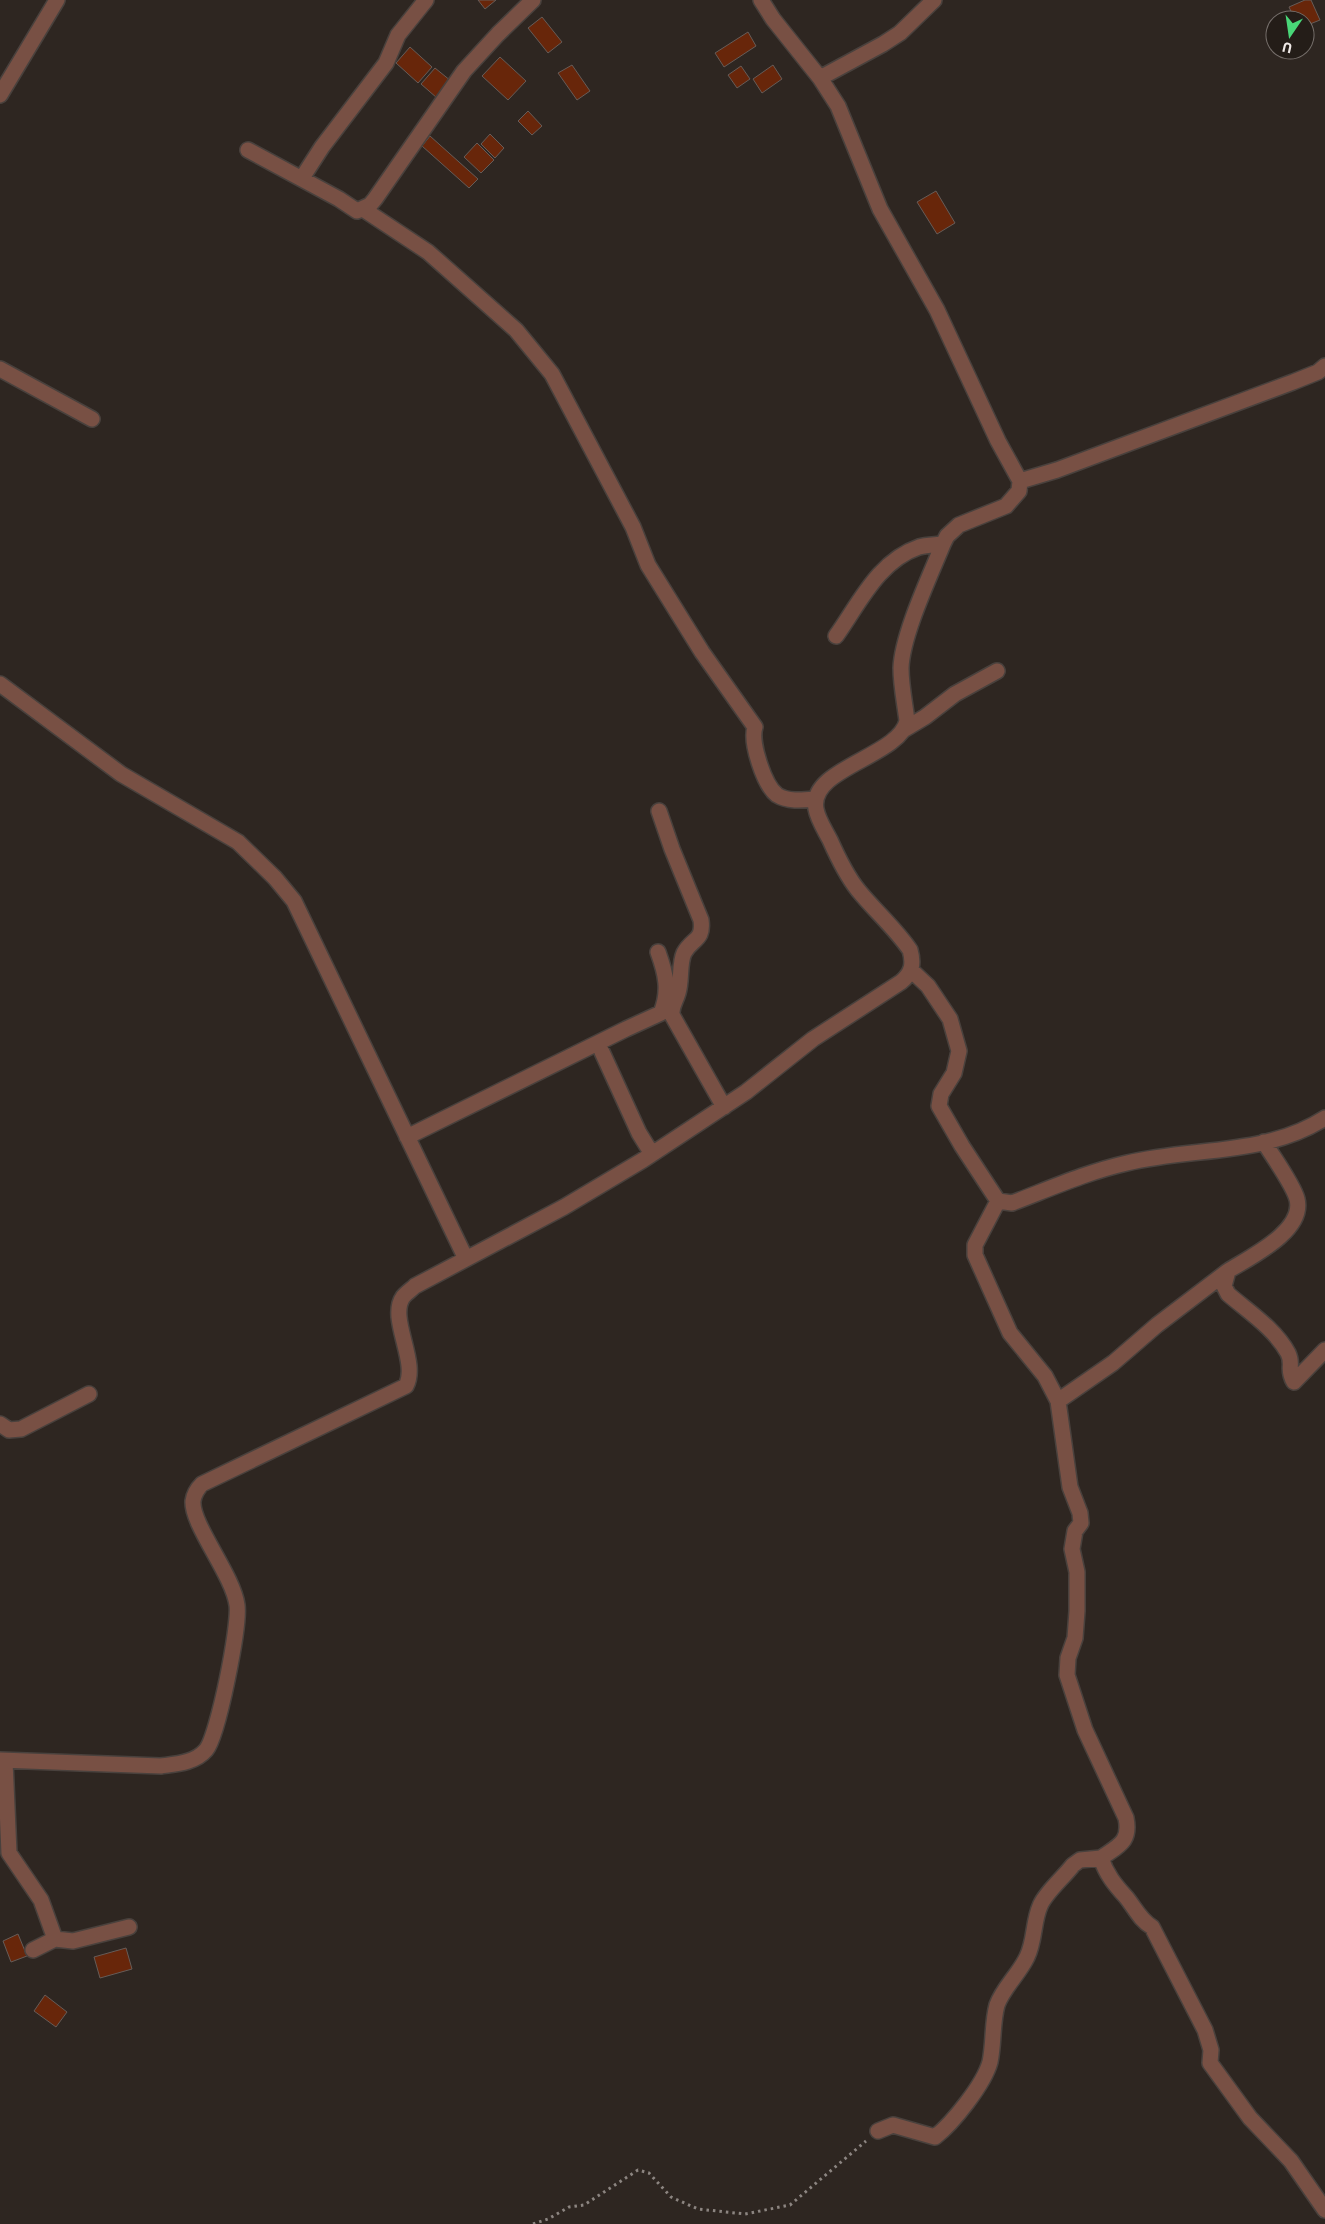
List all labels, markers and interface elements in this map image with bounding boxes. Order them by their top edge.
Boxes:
north arrow [1265,10,1315,60]
text: U [1280,38,1294,58]

